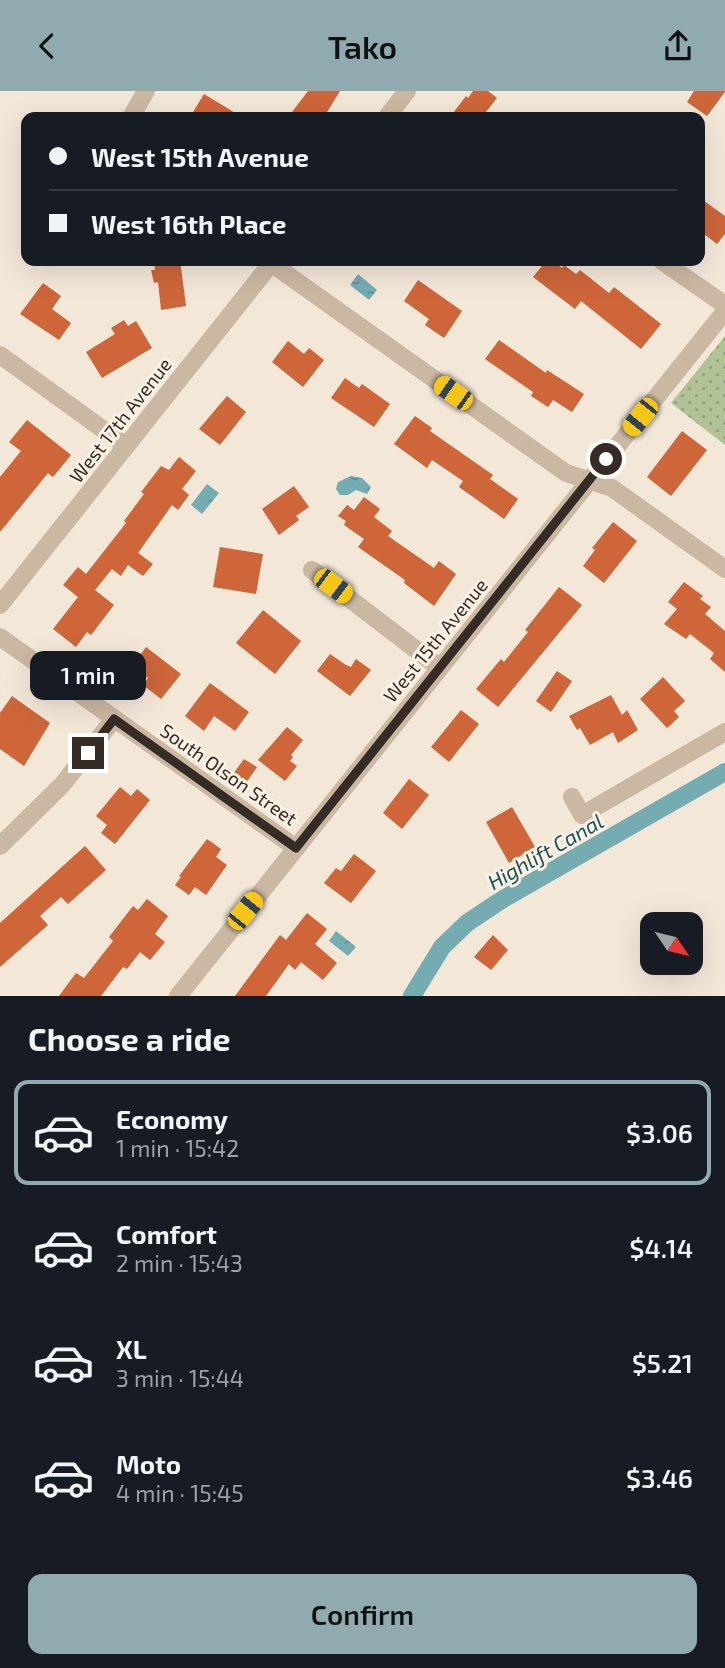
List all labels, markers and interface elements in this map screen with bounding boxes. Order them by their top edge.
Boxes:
icon: back [28,27,66,65]
text: Tako [328,27,397,65]
icon: share [659,27,697,65]
text: West 15th Avenue [91,141,309,172]
text: West 16th Place [91,208,286,239]
street label: West 17th Avenue [64,353,176,487]
car [430,372,477,414]
car [619,394,662,440]
route start [590,443,622,475]
car [310,565,357,607]
street label: West 15th Avenue [378,574,492,706]
callout: 1 min [30,651,146,701]
text: 1 min [61,661,115,689]
street label: South Olson Street [156,718,302,830]
route end [72,737,104,769]
water label: Highlift Canal [483,808,607,894]
car [224,888,267,934]
north arrow [640,912,704,975]
map controls [640,912,703,975]
text: Choose a ride [28,1019,231,1057]
icon: car [32,1101,95,1164]
text: Economy [116,1103,228,1134]
text: $3.06 [626,1117,693,1148]
text: 1 min · 15:42 [116,1134,239,1162]
icon: car [32,1216,95,1279]
text: Comfort [116,1218,217,1249]
text: $4.14 [630,1232,693,1263]
text: 2 min · 15:43 [116,1249,243,1277]
icon: car [32,1331,95,1394]
text: XL [116,1333,147,1364]
text: $5.21 [632,1347,693,1378]
text: 3 min · 15:44 [116,1364,244,1392]
icon: car [32,1446,95,1509]
text: Moto [116,1448,181,1479]
text: $3.46 [626,1462,693,1493]
text: 4 min · 15:45 [116,1479,244,1507]
button: Confirm [28,1574,697,1654]

